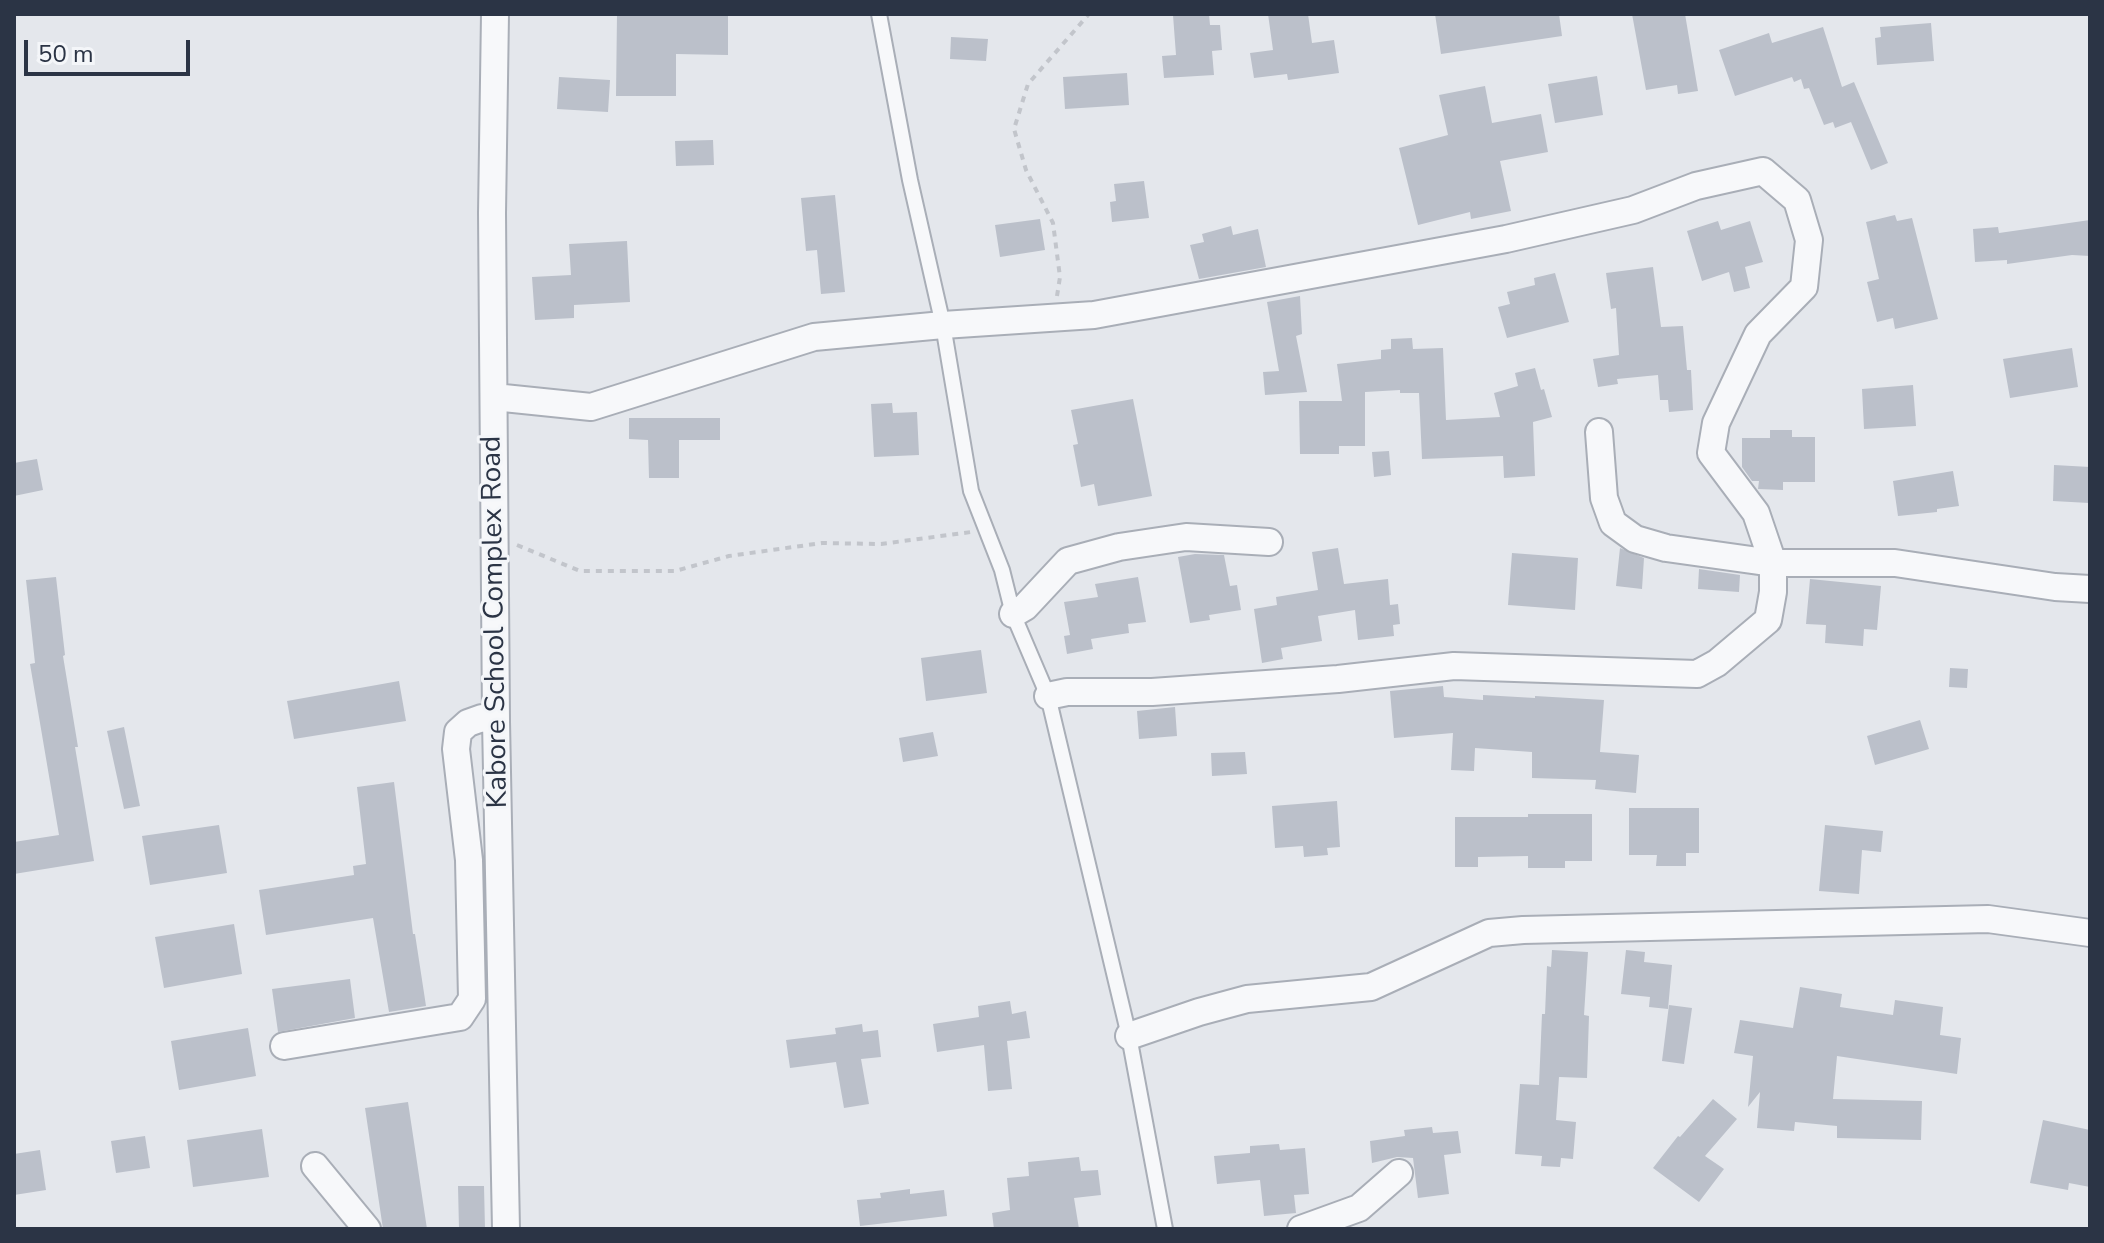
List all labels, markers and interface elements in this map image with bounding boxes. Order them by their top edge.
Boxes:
scale bar [28,24,194,74]
text: 50 m [38,38,94,70]
street label: Kabore School Complex Road [476,435,516,809]

